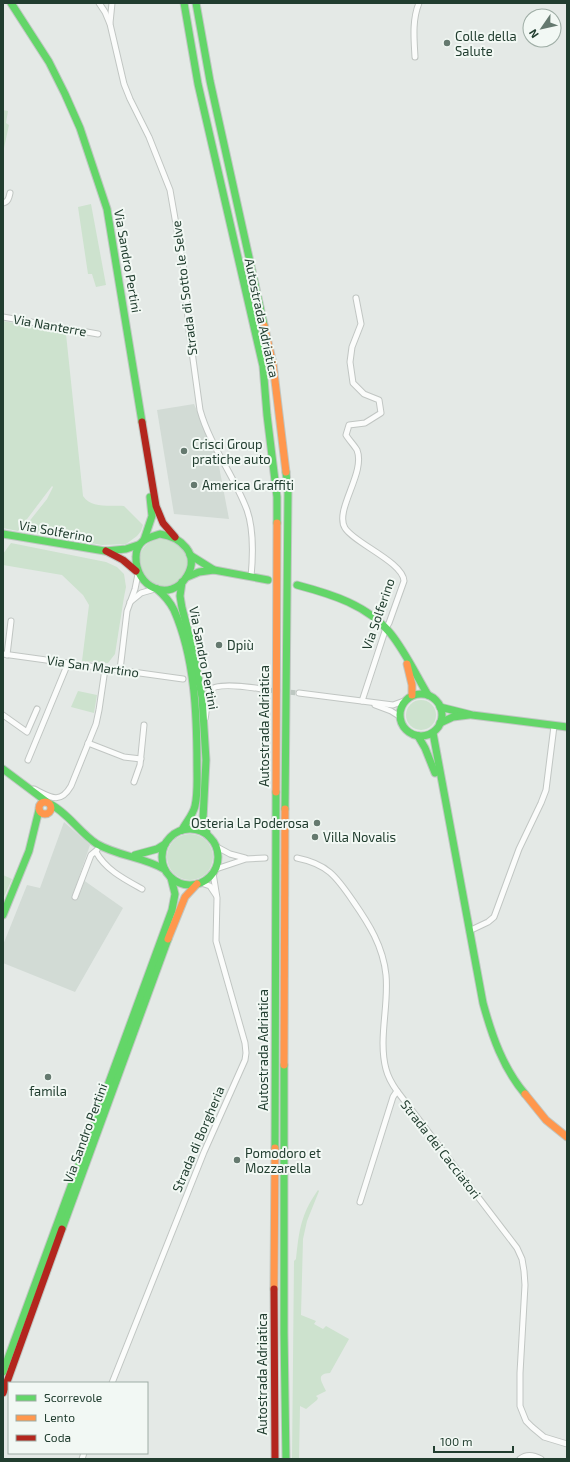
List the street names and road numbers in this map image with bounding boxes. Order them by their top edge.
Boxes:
street label: Via Sandro Pertini [111,208,145,314]
street label: Strada di Sotto le Selve [168,220,200,356]
street label: Autostrada Adriatica [242,257,282,379]
street label: Via Nanterre [12,311,88,339]
street label: Via Solferino [18,517,94,545]
street label: Via Solferino [358,576,398,652]
street label: Via Sandro Pertini [186,605,222,711]
street label: Via San Martino [46,652,140,680]
street label: Autostrada Adriatica [256,665,272,787]
street label: Autostrada Adriatica [255,989,271,1111]
street label: Via Sandro Pertini [60,1081,110,1185]
street label: Strada di Borgheria [168,1084,228,1194]
street label: Strada dei Cacciatori [397,1096,485,1202]
street label: Autostrada Adriatica [254,1313,270,1435]

